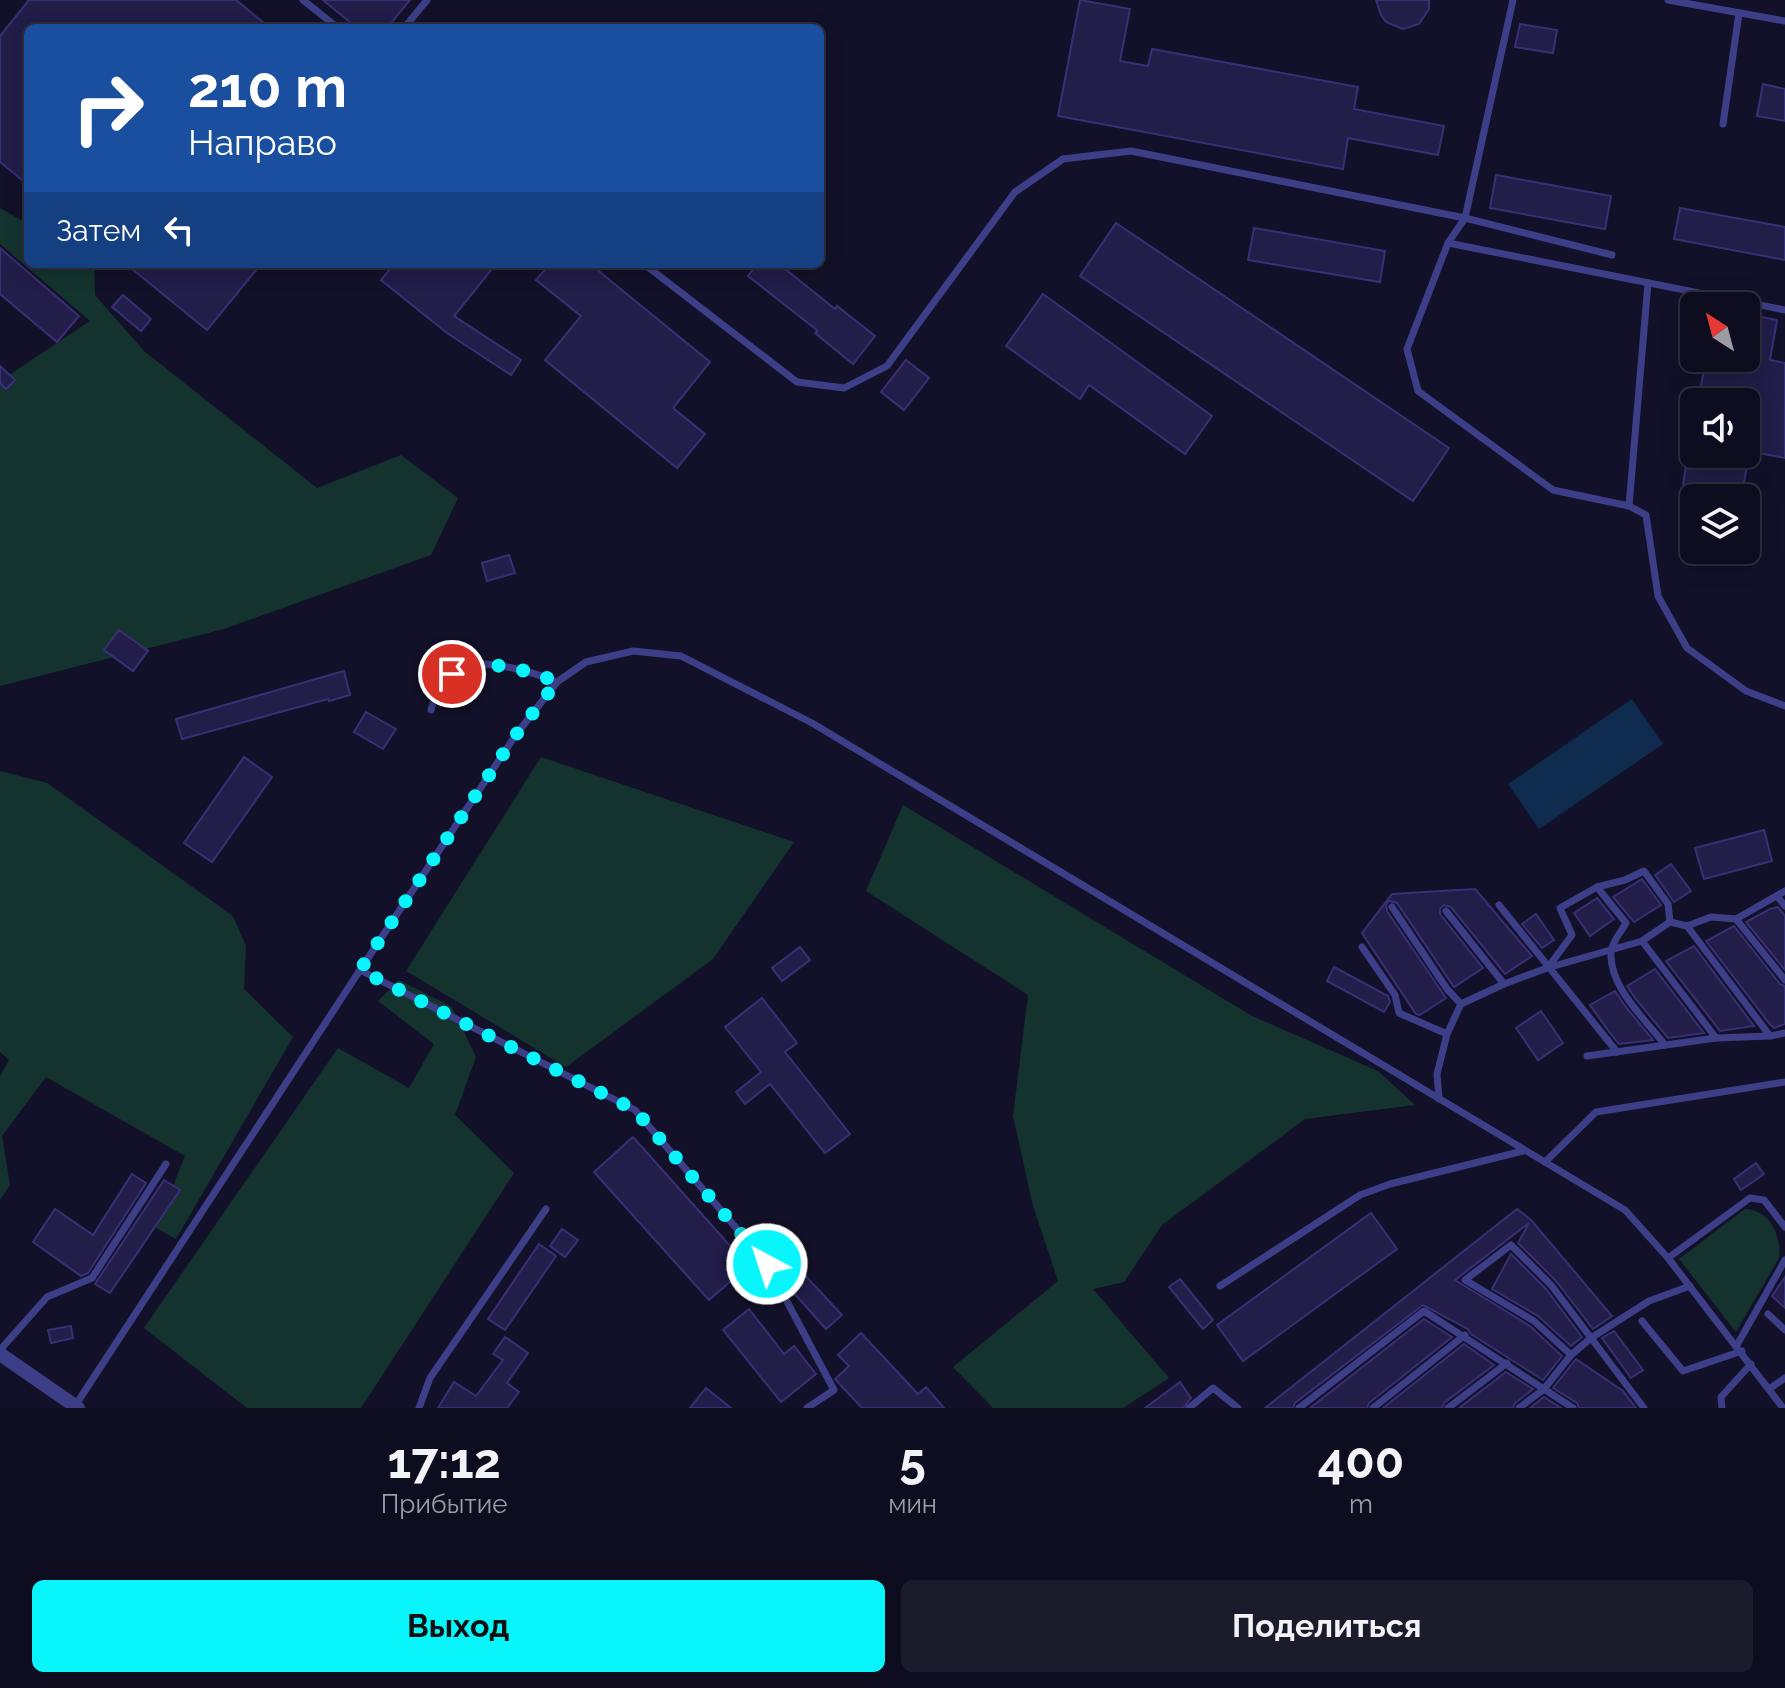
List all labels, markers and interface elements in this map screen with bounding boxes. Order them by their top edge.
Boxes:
text: 210 m [188,54,347,120]
icon: right [56,56,160,160]
text: Направо [188,121,337,163]
icon: left [157,208,201,252]
text: Затем [56,213,141,248]
north arrow [1680,292,1760,372]
map controls [1680,292,1760,564]
button: sound [1680,388,1760,468]
button: layers [1680,484,1760,564]
pin [418,640,486,708]
icon: arrive [430,652,474,696]
position arrow [725,1222,809,1306]
text: 17:12 [387,1433,501,1489]
text: 5 [899,1433,926,1489]
text: 400 [1318,1433,1404,1489]
text: Прибытие [381,1489,507,1519]
text: мин [888,1489,937,1519]
text: m [1349,1489,1373,1519]
button: Выход [32,1580,885,1672]
button: Поделиться [901,1580,1753,1672]

